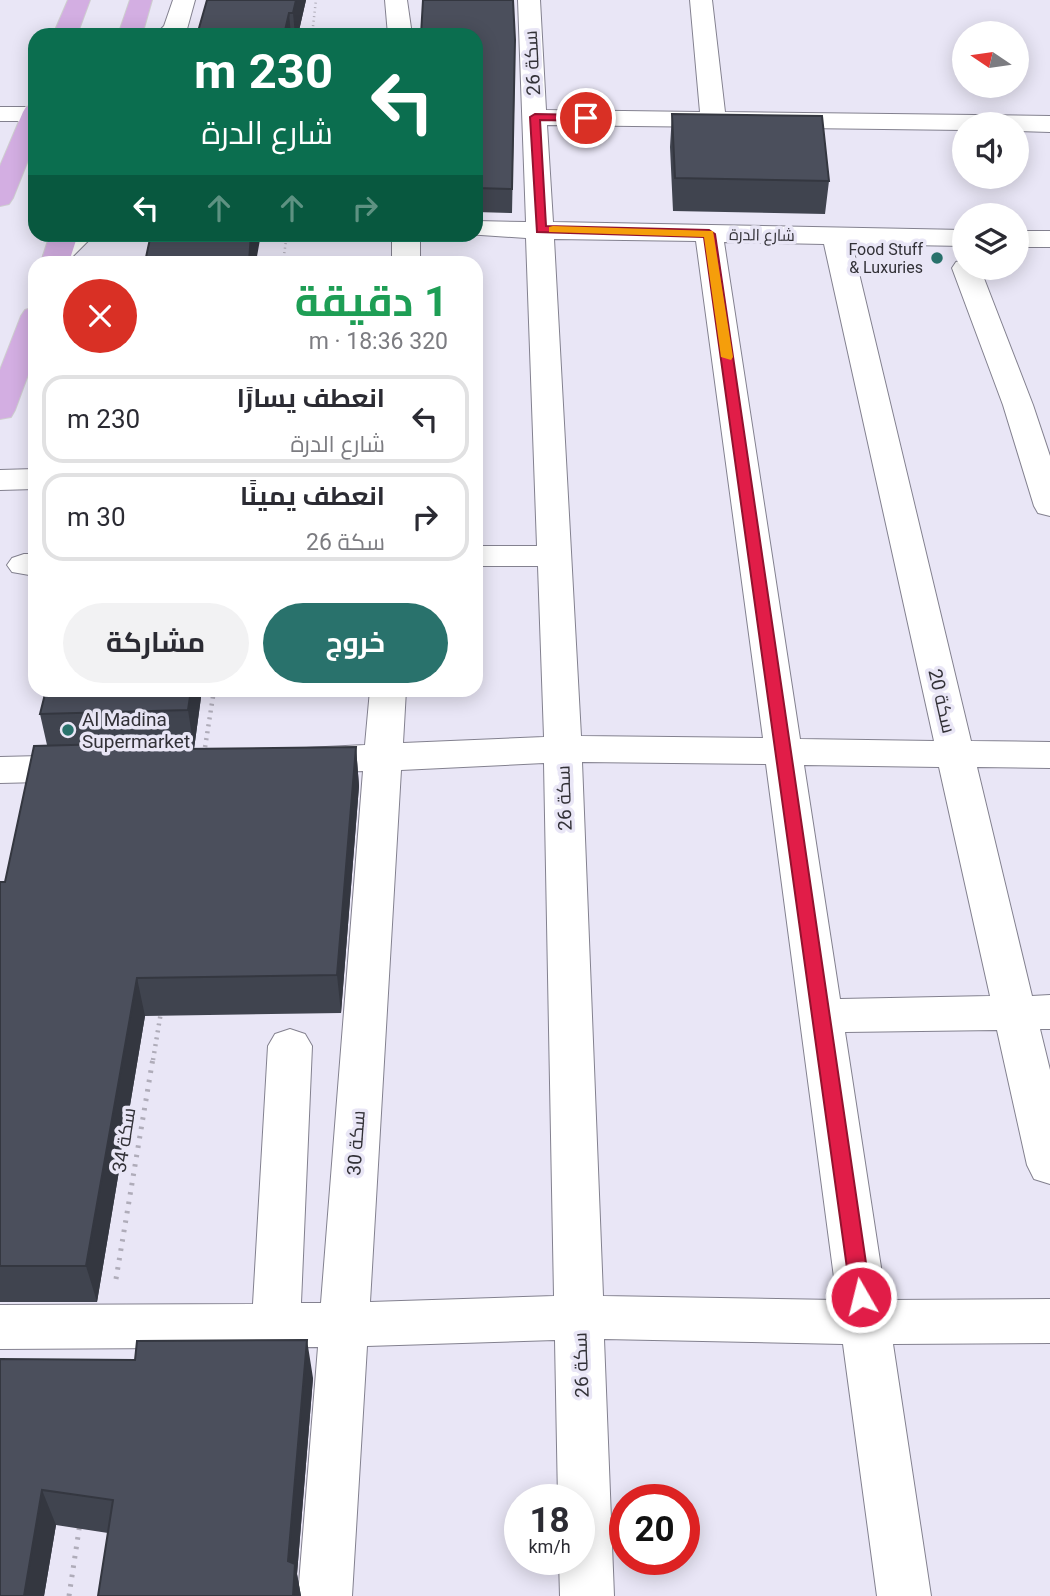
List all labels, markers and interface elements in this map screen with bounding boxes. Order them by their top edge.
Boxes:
north arrow [952,21,1029,98]
map controls [952,21,1029,280]
street label: سكة 26 [519,30,545,96]
text: 230 m [194,43,333,100]
icon: left [357,56,448,147]
pin [556,88,616,148]
icon: arrive [567,99,605,137]
button: sound [952,112,1029,189]
text: شارع الدرة [201,114,333,152]
icon: left [127,189,165,227]
icon: ahead [200,189,238,227]
icon: ahead [273,189,311,227]
icon: right [346,189,384,227]
button: layers [952,203,1029,280]
street label: شارع الدرة [729,225,795,247]
place label: Food Stuff & Luxuries [848,240,923,277]
marker: Food Stuff & Luxuries [929,250,945,266]
text: 1 دقيقة [295,277,448,326]
button: close [63,279,137,353]
text: 320 m · 18:36 [309,328,448,355]
text: انعطف يسارًا [237,383,385,413]
icon: left [406,400,444,438]
text: 230 m [67,404,140,434]
text: شارع الدرة [290,431,385,458]
text: انعطف يمينًا [240,481,385,511]
icon: right [406,498,444,536]
text: 30 m [67,502,126,532]
text: سكة 26 [306,529,385,556]
button: مشاركة [63,603,249,683]
button: خروج [263,603,448,683]
street label: سكة 20 [923,667,961,735]
place label: Al Madina Supermarket [82,708,190,753]
marker: Al Madina Supermarket [60,722,76,738]
street label: سكة 26 [551,765,577,831]
street label: سكة 34 [108,1106,140,1174]
street label: سكة 30 [342,1110,370,1176]
position arrow [824,1260,898,1334]
street label: سكة 26 [568,1332,594,1398]
speed limit sign: 20 [609,1484,700,1575]
text: 18 [529,1500,570,1541]
text: km/h [528,1536,571,1557]

